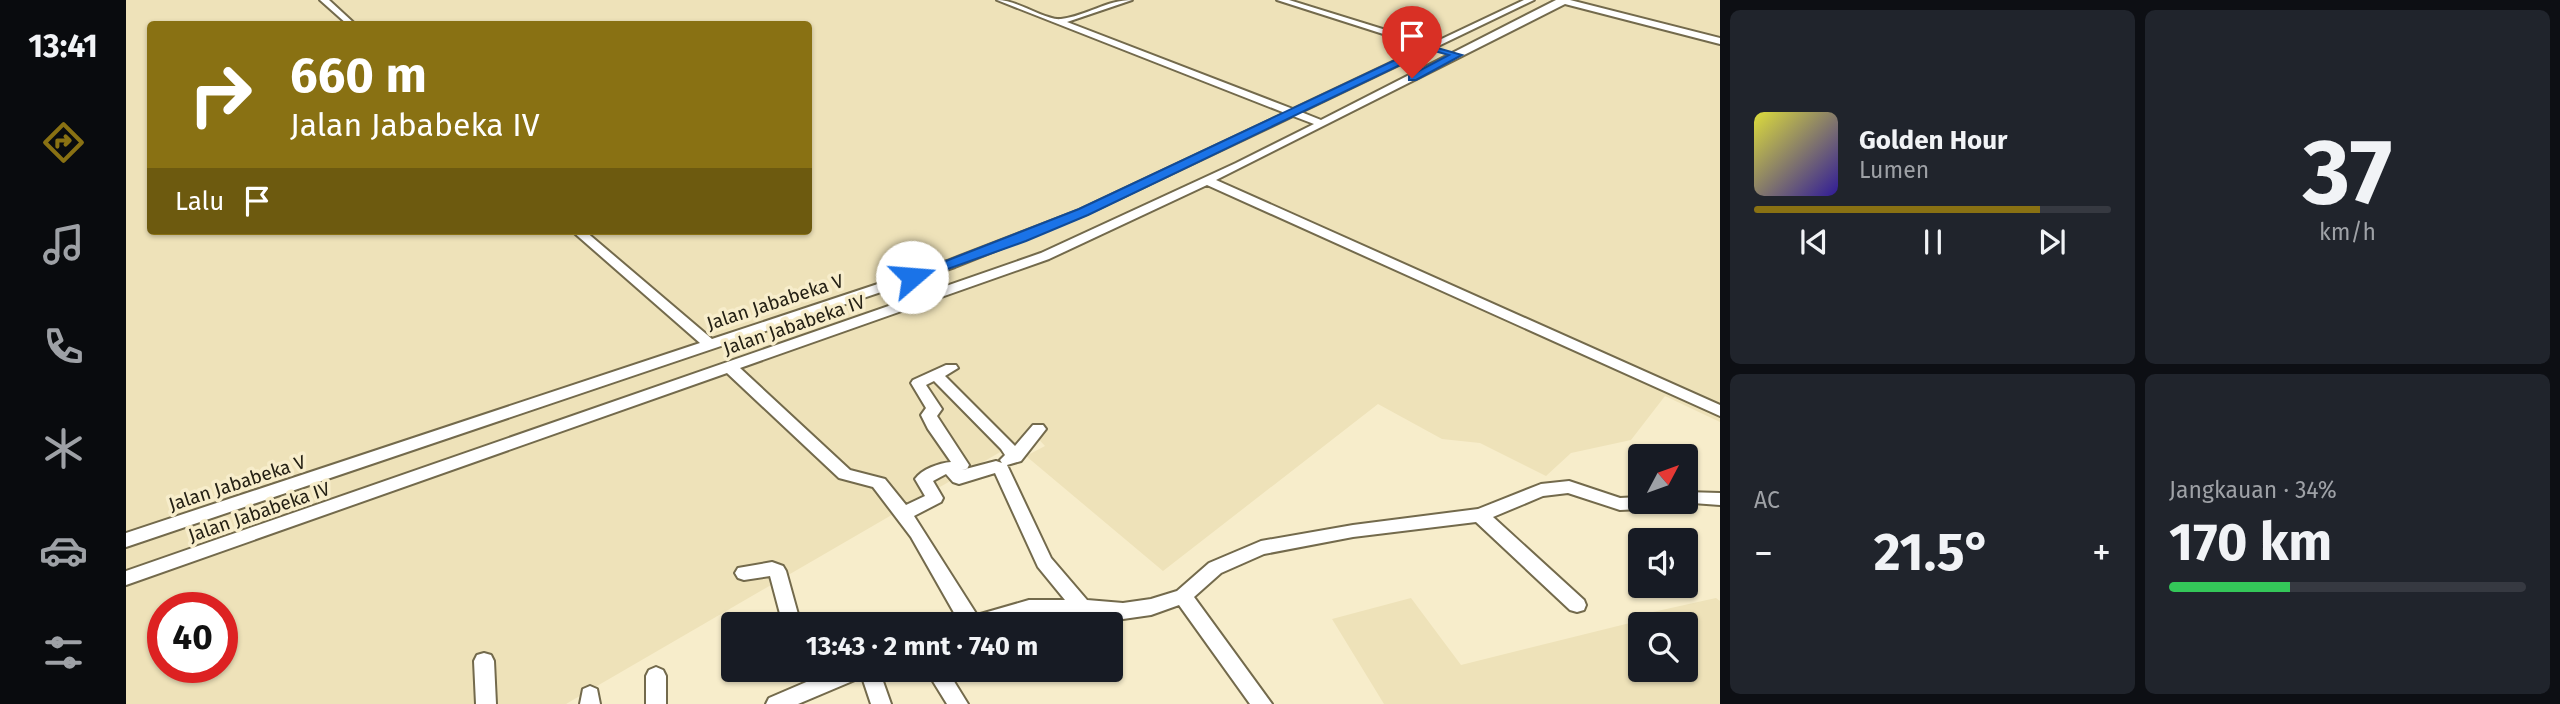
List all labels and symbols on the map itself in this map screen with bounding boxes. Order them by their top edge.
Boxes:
pin [1382,6,1442,78]
position arrow [875,240,949,314]
street label: Jalan Jababeka V [704,269,847,335]
street label: Jalan Jababeka IV [720,290,868,360]
north arrow [1628,444,1698,514]
street label: Jalan Jababeka V [166,450,309,516]
street label: Jalan Jababeka IV [185,477,333,547]
speed limit sign: 40 [147,592,238,683]

